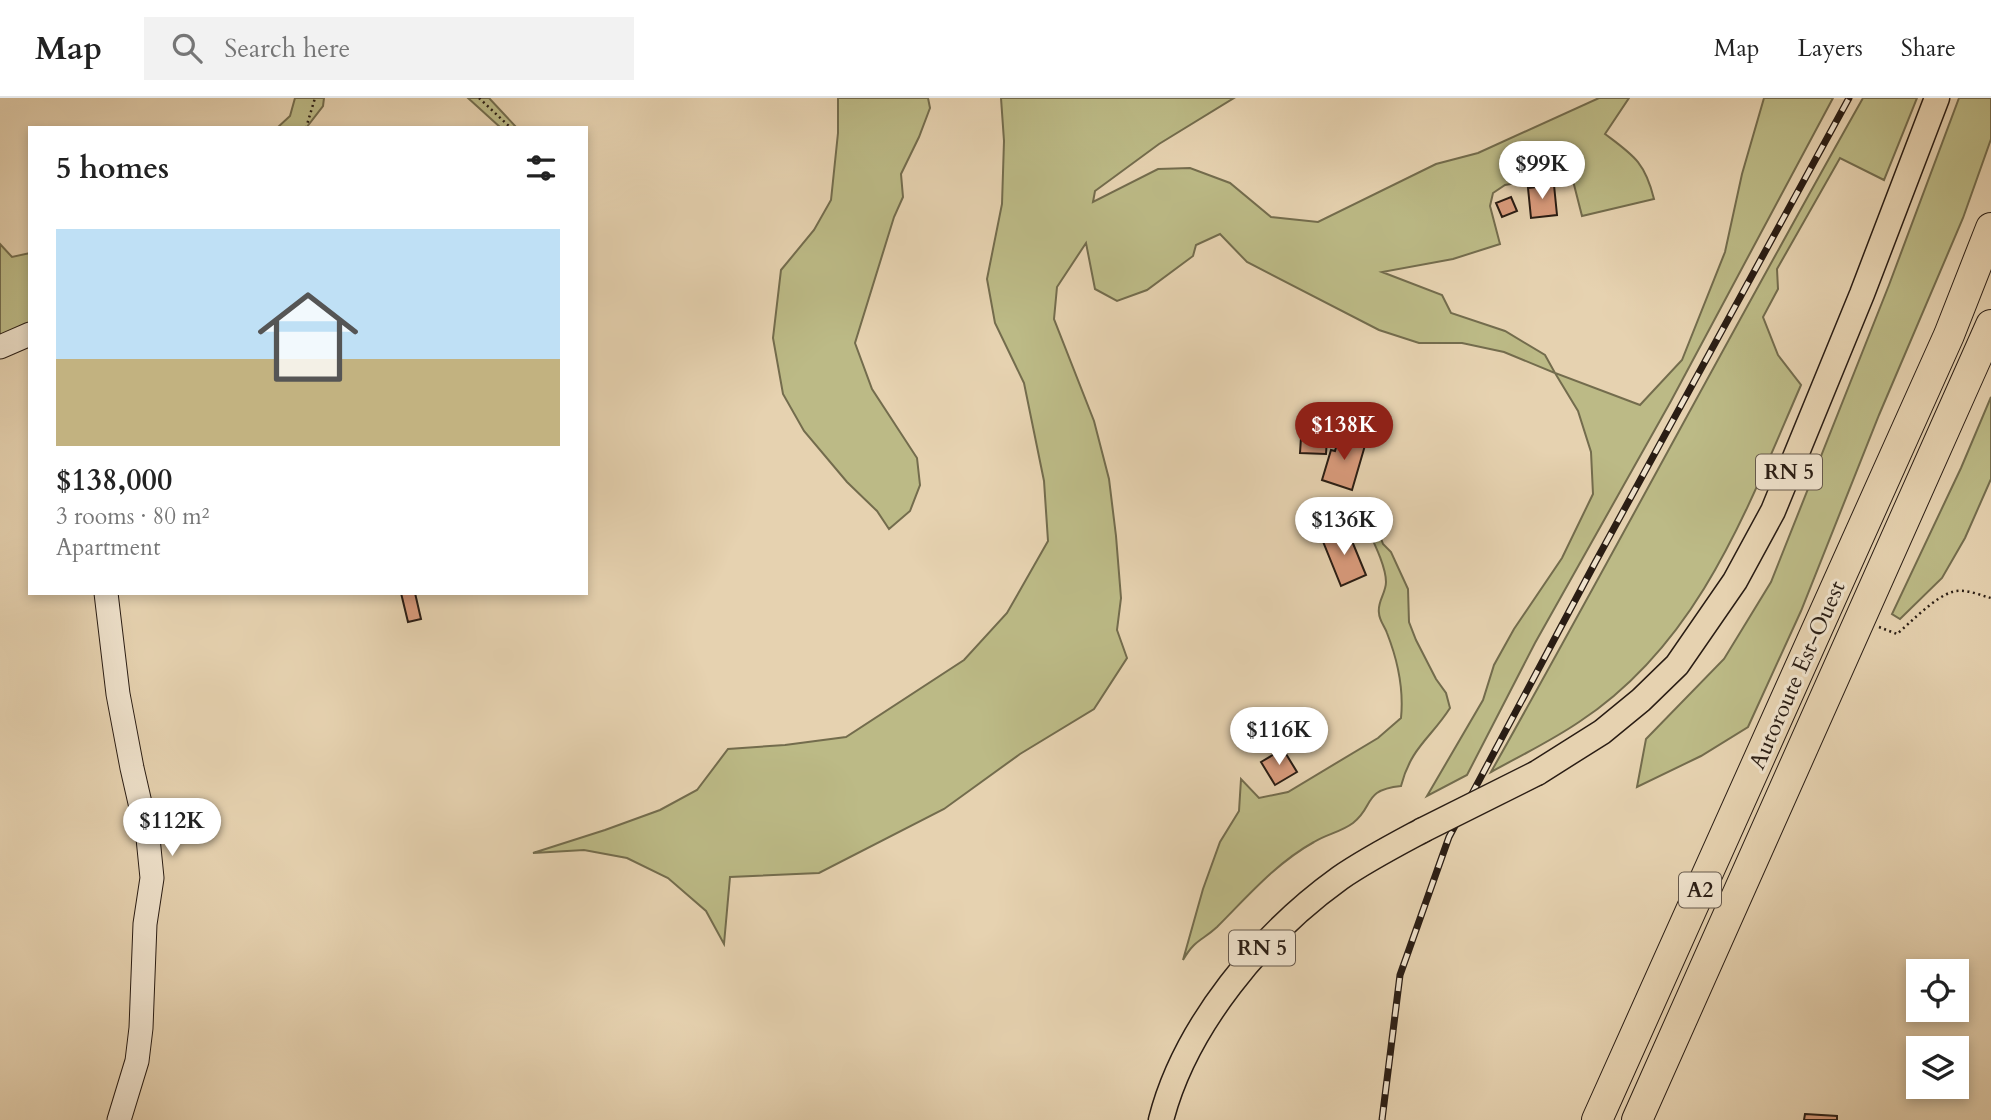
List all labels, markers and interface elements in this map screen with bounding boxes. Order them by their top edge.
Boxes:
search box [144,17,634,80]
text: Map [35,26,102,71]
icon: search [168,29,206,67]
text: Search here [224,31,350,66]
text: Map [1714,32,1760,65]
text: Layers [1798,32,1863,65]
text: Share [1901,32,1956,65]
pin: $99K [1501,141,1583,201]
text: 5 homes [56,148,169,189]
text: $99K [1515,148,1569,179]
icon: filters [522,149,560,187]
icon: home [245,274,371,400]
pin: $138K [1295,402,1393,462]
text: $138K [1311,409,1377,440]
road number: RN 5 [1756,454,1822,490]
text: $138,000 [56,460,172,501]
pin: $136K [1295,498,1393,557]
text: 3 rooms · 80 m² [56,501,209,532]
text: $136K [1311,504,1377,535]
text: Apartment [56,532,160,563]
street label: Autoroute Est-Ouest [1741,576,1853,774]
pin: $116K [1230,708,1328,767]
text: $116K [1246,714,1312,745]
pin: $112K [123,798,221,858]
text: $112K [139,805,205,836]
road number: A2 [1679,872,1721,908]
road number: RN 5 [1229,930,1295,966]
map controls [1906,959,1969,1099]
button: locate [1906,959,1969,1022]
button: layers [1906,1036,1969,1099]

